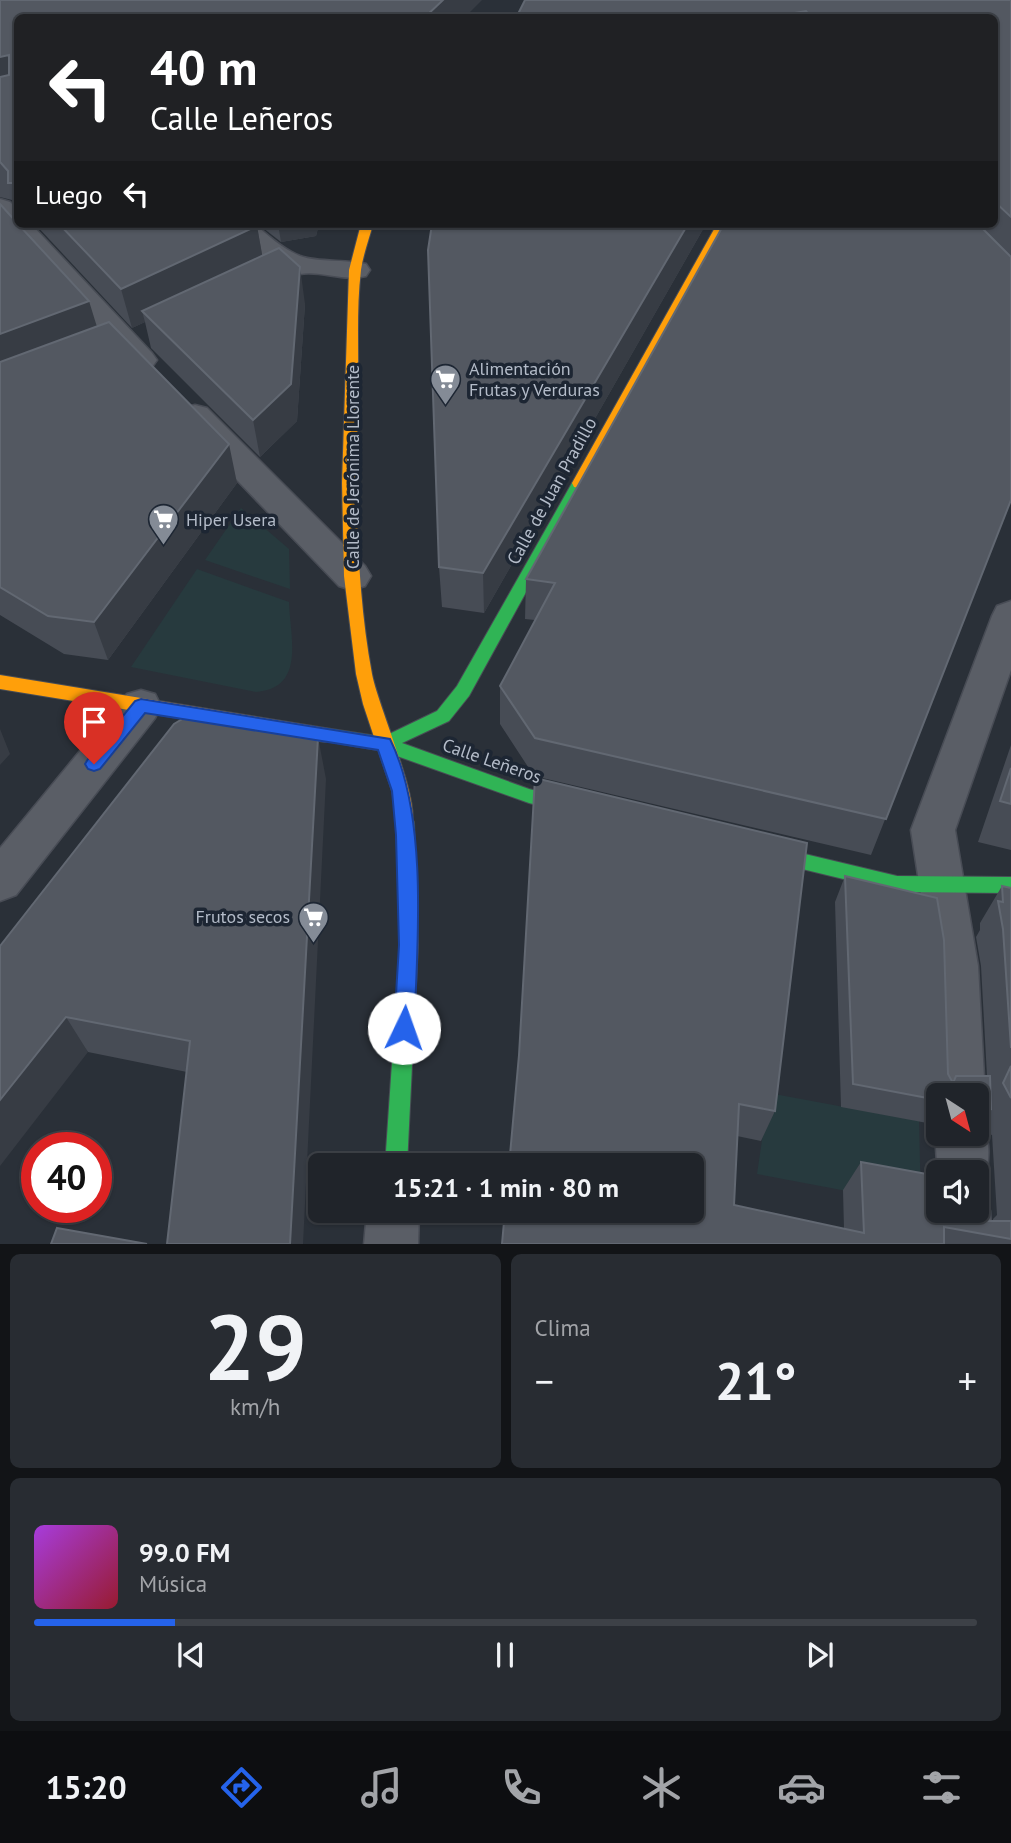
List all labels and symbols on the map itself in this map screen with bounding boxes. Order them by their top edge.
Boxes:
place label: Alimentación Frutas y Verduras [469,357,600,401]
supermarket icon: Alimentación Frutas y Verduras [429,362,463,406]
street label: Calle de Jerónima Llorente [341,365,364,569]
street label: Calle de Juan Pradillo [502,413,602,568]
supermarket icon: Hiper Usera [146,503,180,547]
place label: Hiper Usera [186,508,276,531]
pin [64,692,124,764]
street label: Calle Leñeros [440,733,545,788]
supermarket icon: Frutos secos [296,900,330,944]
place label: Frutos secos [195,905,290,928]
position arrow [367,991,441,1065]
north arrow [926,1083,989,1146]
speed limit sign: 40 [21,1132,112,1223]

